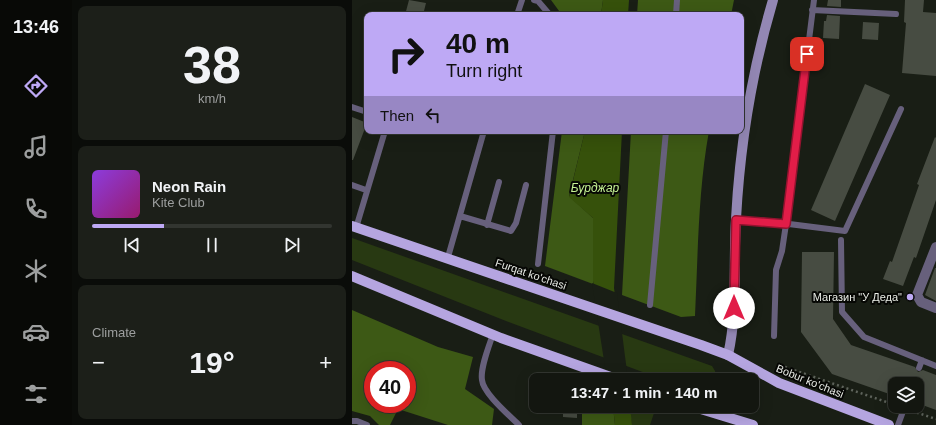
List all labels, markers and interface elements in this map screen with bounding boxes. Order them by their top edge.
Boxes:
text: 13:46 [13,17,59,37]
icon: right [380,28,432,80]
text: 40 m [446,28,510,59]
text: 38 [183,36,241,94]
pin [790,37,824,71]
icon: arrive [796,43,818,65]
text: Turn right [446,61,522,81]
icon: directions [22,72,50,100]
text: km/h [198,91,226,106]
icon: left [422,104,444,126]
text: Then [380,107,414,124]
icon: music [22,133,50,161]
text: Neon Rain [152,178,226,195]
water label: Бурджар [571,181,620,195]
icon: phone [22,195,50,223]
text: Kite Club [152,195,205,210]
icon: previous [121,234,143,256]
icon: pause [201,234,223,256]
icon: next [281,234,303,256]
street label: Furqat ko'chasi [494,256,568,292]
icon: climate [22,257,50,285]
position arrow [713,287,755,329]
place label: Магазин "У Деда" [813,291,902,303]
marker: Магазин "У Деда" [905,292,915,302]
icon: car [22,318,50,346]
text: Climate [92,325,136,340]
text: 19° [189,346,235,379]
text: − [92,350,105,375]
text: + [319,350,332,375]
speed limit sign: 40 [364,361,416,413]
street label: Bobur ko'chasi [774,362,846,400]
map controls [888,377,924,413]
button: layers [888,377,924,413]
icon: filters [22,380,50,408]
text: 13:47 · 1 min · 140 m [571,384,717,401]

